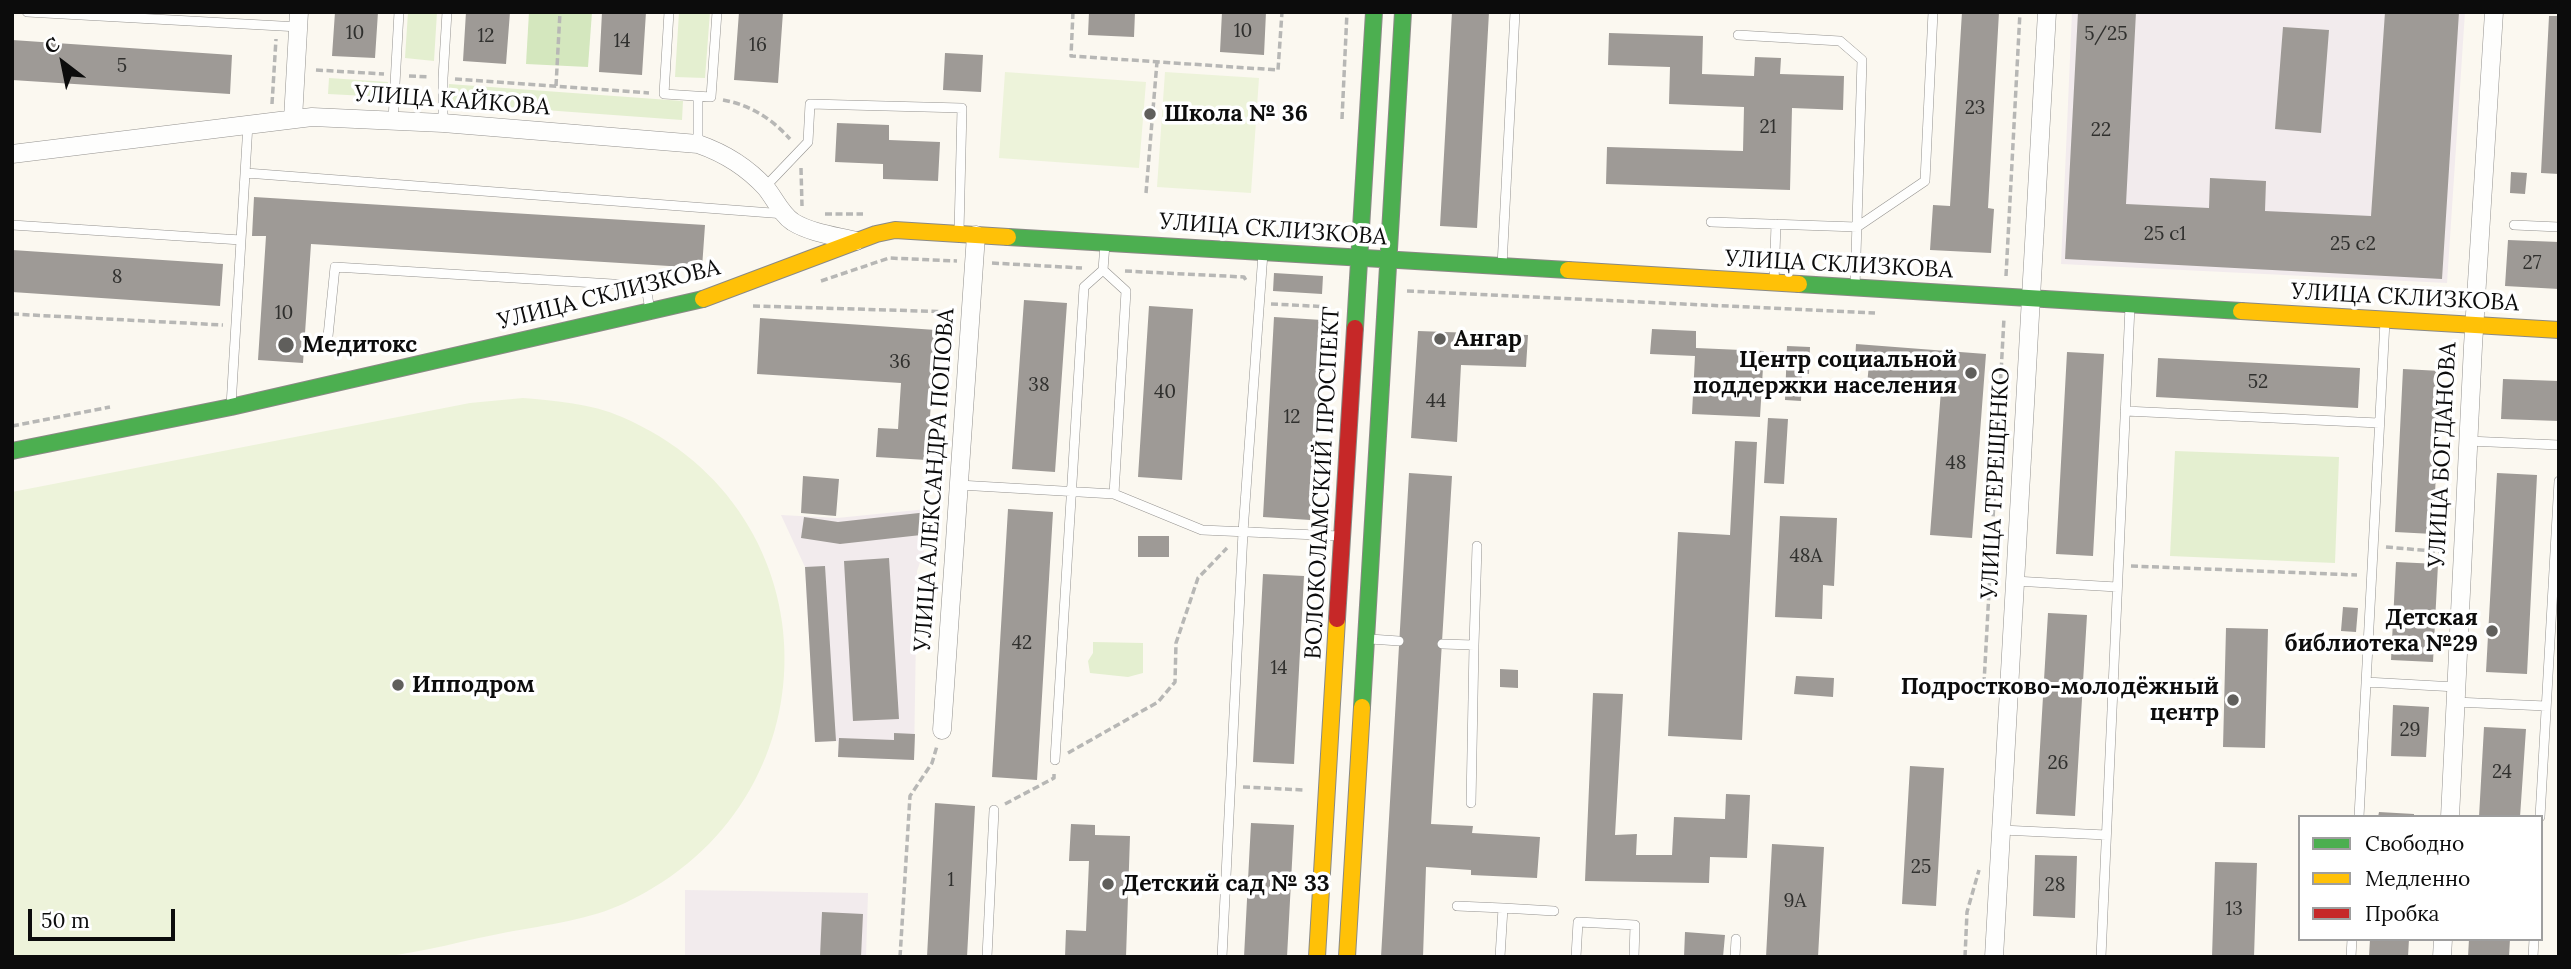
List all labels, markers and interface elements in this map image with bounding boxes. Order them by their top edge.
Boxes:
house number: 10 [1234,21,1252,43]
house number: 10 [346,23,364,45]
house number: 5/25 [2084,24,2128,46]
house number: 12 [477,26,495,48]
north arrow [28,28,98,98]
house number: 14 [613,31,631,53]
text: С [40,32,64,59]
house number: 16 [749,35,767,57]
house number: 5 [117,56,127,78]
street label: УЛИЦА КАЙКОВА [353,80,551,122]
house number: 23 [1965,98,1985,120]
place label: Школа № 36 [1164,100,1308,128]
marker: Школа № 36 [1142,106,1158,122]
house number: 21 [1759,117,1777,139]
house number: 22 [2091,120,2111,142]
street label: УЛИЦА СКЛИЗКОВА [1158,208,1388,252]
house number: 25 с1 [2144,224,2186,246]
house number: 25 с2 [2330,234,2376,256]
street label: УЛИЦА СКЛИЗКОВА [1724,245,1954,285]
house number: 27 [2523,253,2541,275]
street label: УЛИЦА СКЛИЗКОВА [495,254,723,336]
house number: 8 [112,267,122,289]
street label: УЛИЦА СКЛИЗКОВА [2290,278,2520,318]
house number: 10 [275,303,293,325]
street label: ВОЛОКОЛАМСКИЙ ПРОСПЕКТ [1300,306,1346,660]
street label: УЛИЦА АЛЕКСАНДРА ПОПОВА [909,308,961,652]
place label: Ангар [1454,325,1522,353]
place label: Медитокс [302,331,417,359]
marker: Ангар [1432,331,1448,347]
marker: Медитокс [276,335,296,355]
street label: УЛИЦА БОГДАНОВА [2423,342,2463,568]
place label: Центр социальной поддержки населения [1693,346,1957,400]
house number: 36 [889,352,911,374]
marker: Центр социальной поддержки населения [1963,365,1979,381]
street label: УЛИЦА ТЕРЕЩЕНКО [1976,366,2016,600]
house number: 52 [2248,372,2268,394]
house number: 38 [1028,375,1050,397]
house number: 40 [1154,382,1176,404]
house number: 44 [1426,391,1446,413]
house number: 12 [1283,407,1301,429]
house number: 48 [1946,453,1966,475]
house number: 48А [1790,546,1822,568]
place label: Детская библиотека №29 [2285,604,2478,658]
marker: Детская библиотека №29 [2484,623,2500,639]
house number: 42 [1012,633,1032,655]
house number: 14 [1270,658,1288,680]
place label: Ипподром [412,671,535,699]
place label: Подростково-молодёжный центр [1901,673,2219,727]
marker: Ипподром [390,677,406,693]
marker: Подростково-молодёжный центр [2225,692,2241,708]
house number: 29 [2399,720,2421,742]
house number: 26 [2047,753,2069,775]
house number: 24 [2492,762,2512,784]
legend [2298,815,2543,941]
text: Свободно [2365,830,2464,857]
house number: 25 [1911,857,1931,879]
text: Медленно [2365,865,2470,892]
house number: 1 [948,870,954,892]
place label: Детский сад № 33 [1122,870,1330,898]
house number: 28 [2045,875,2065,897]
marker: Детский сад № 33 [1100,876,1116,892]
house number: 9А [1784,891,1806,913]
scale bar [32,895,178,939]
house number: 13 [2225,899,2243,921]
text: Пробка [2365,900,2439,927]
text: 50 m [41,907,90,934]

